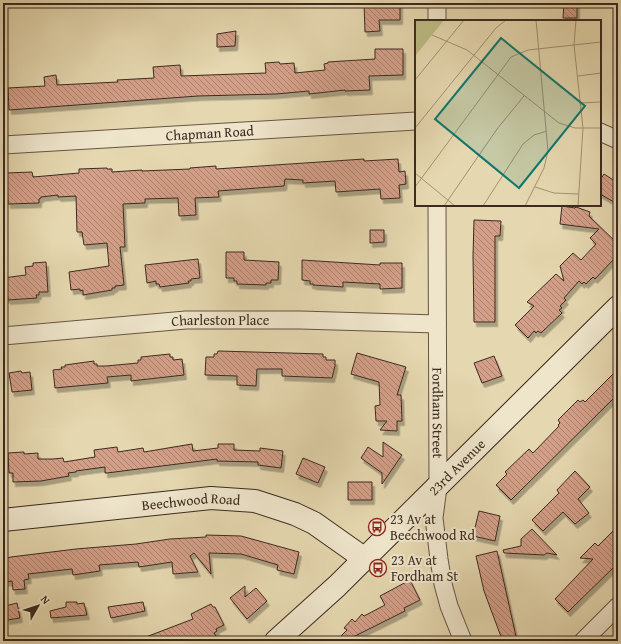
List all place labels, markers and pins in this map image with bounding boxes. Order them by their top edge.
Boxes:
place label: 23 Av at Beechwood Rd [390,509,476,545]
bus stop icon: 23 Av at Beechwood Rd [367,517,387,537]
place label: 23 Av at Fordham St [391,550,458,586]
bus stop icon: 23 Av at Fordham St [368,558,388,578]

